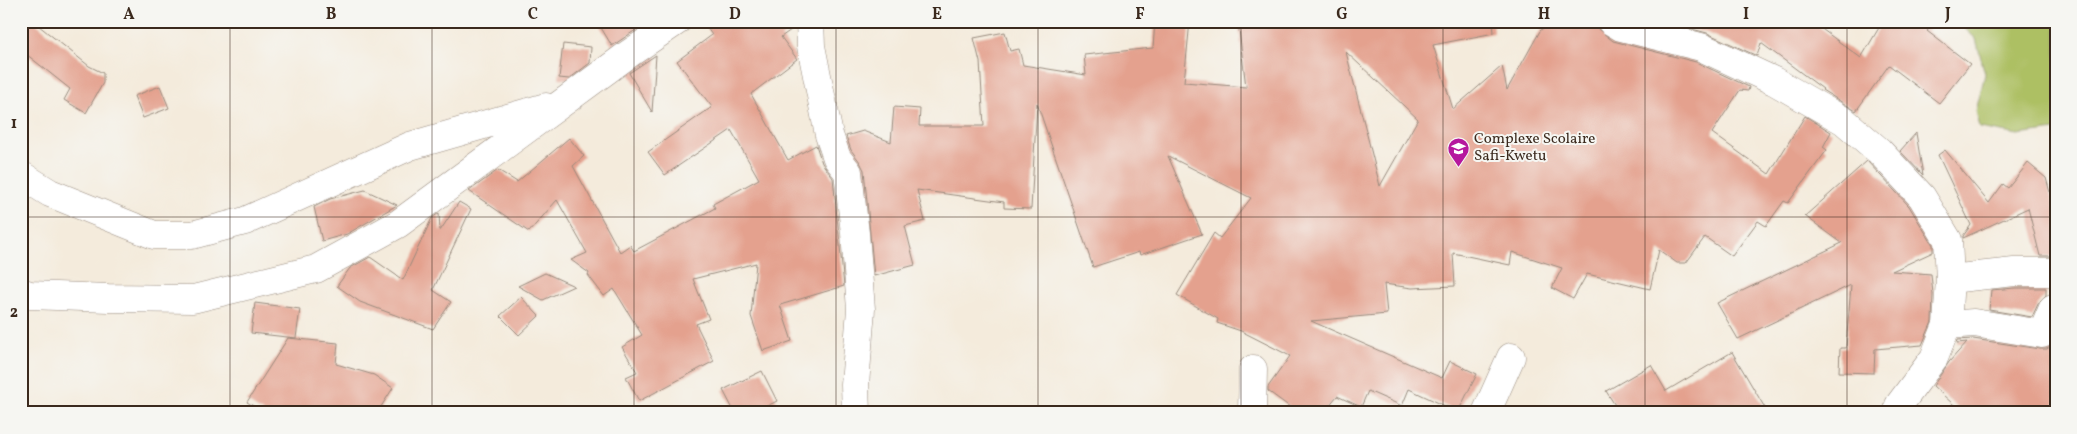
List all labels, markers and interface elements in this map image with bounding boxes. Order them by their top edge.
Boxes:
text: A [123,4,135,26]
text: B [326,4,337,26]
text: C [528,4,538,26]
text: D [729,4,741,26]
text: E [932,4,942,26]
text: F [1135,4,1145,26]
text: G [1336,4,1348,26]
text: H [1538,4,1550,26]
text: I [1743,4,1749,26]
text: J [1944,4,1951,26]
text: 1 [11,113,17,135]
place label: Complexe Scolaire Safi-Kwetu [1474,129,1595,167]
school or university icon: Complexe Scolaire Safi-Kwetu [1446,136,1470,167]
text: 2 [10,302,18,324]

